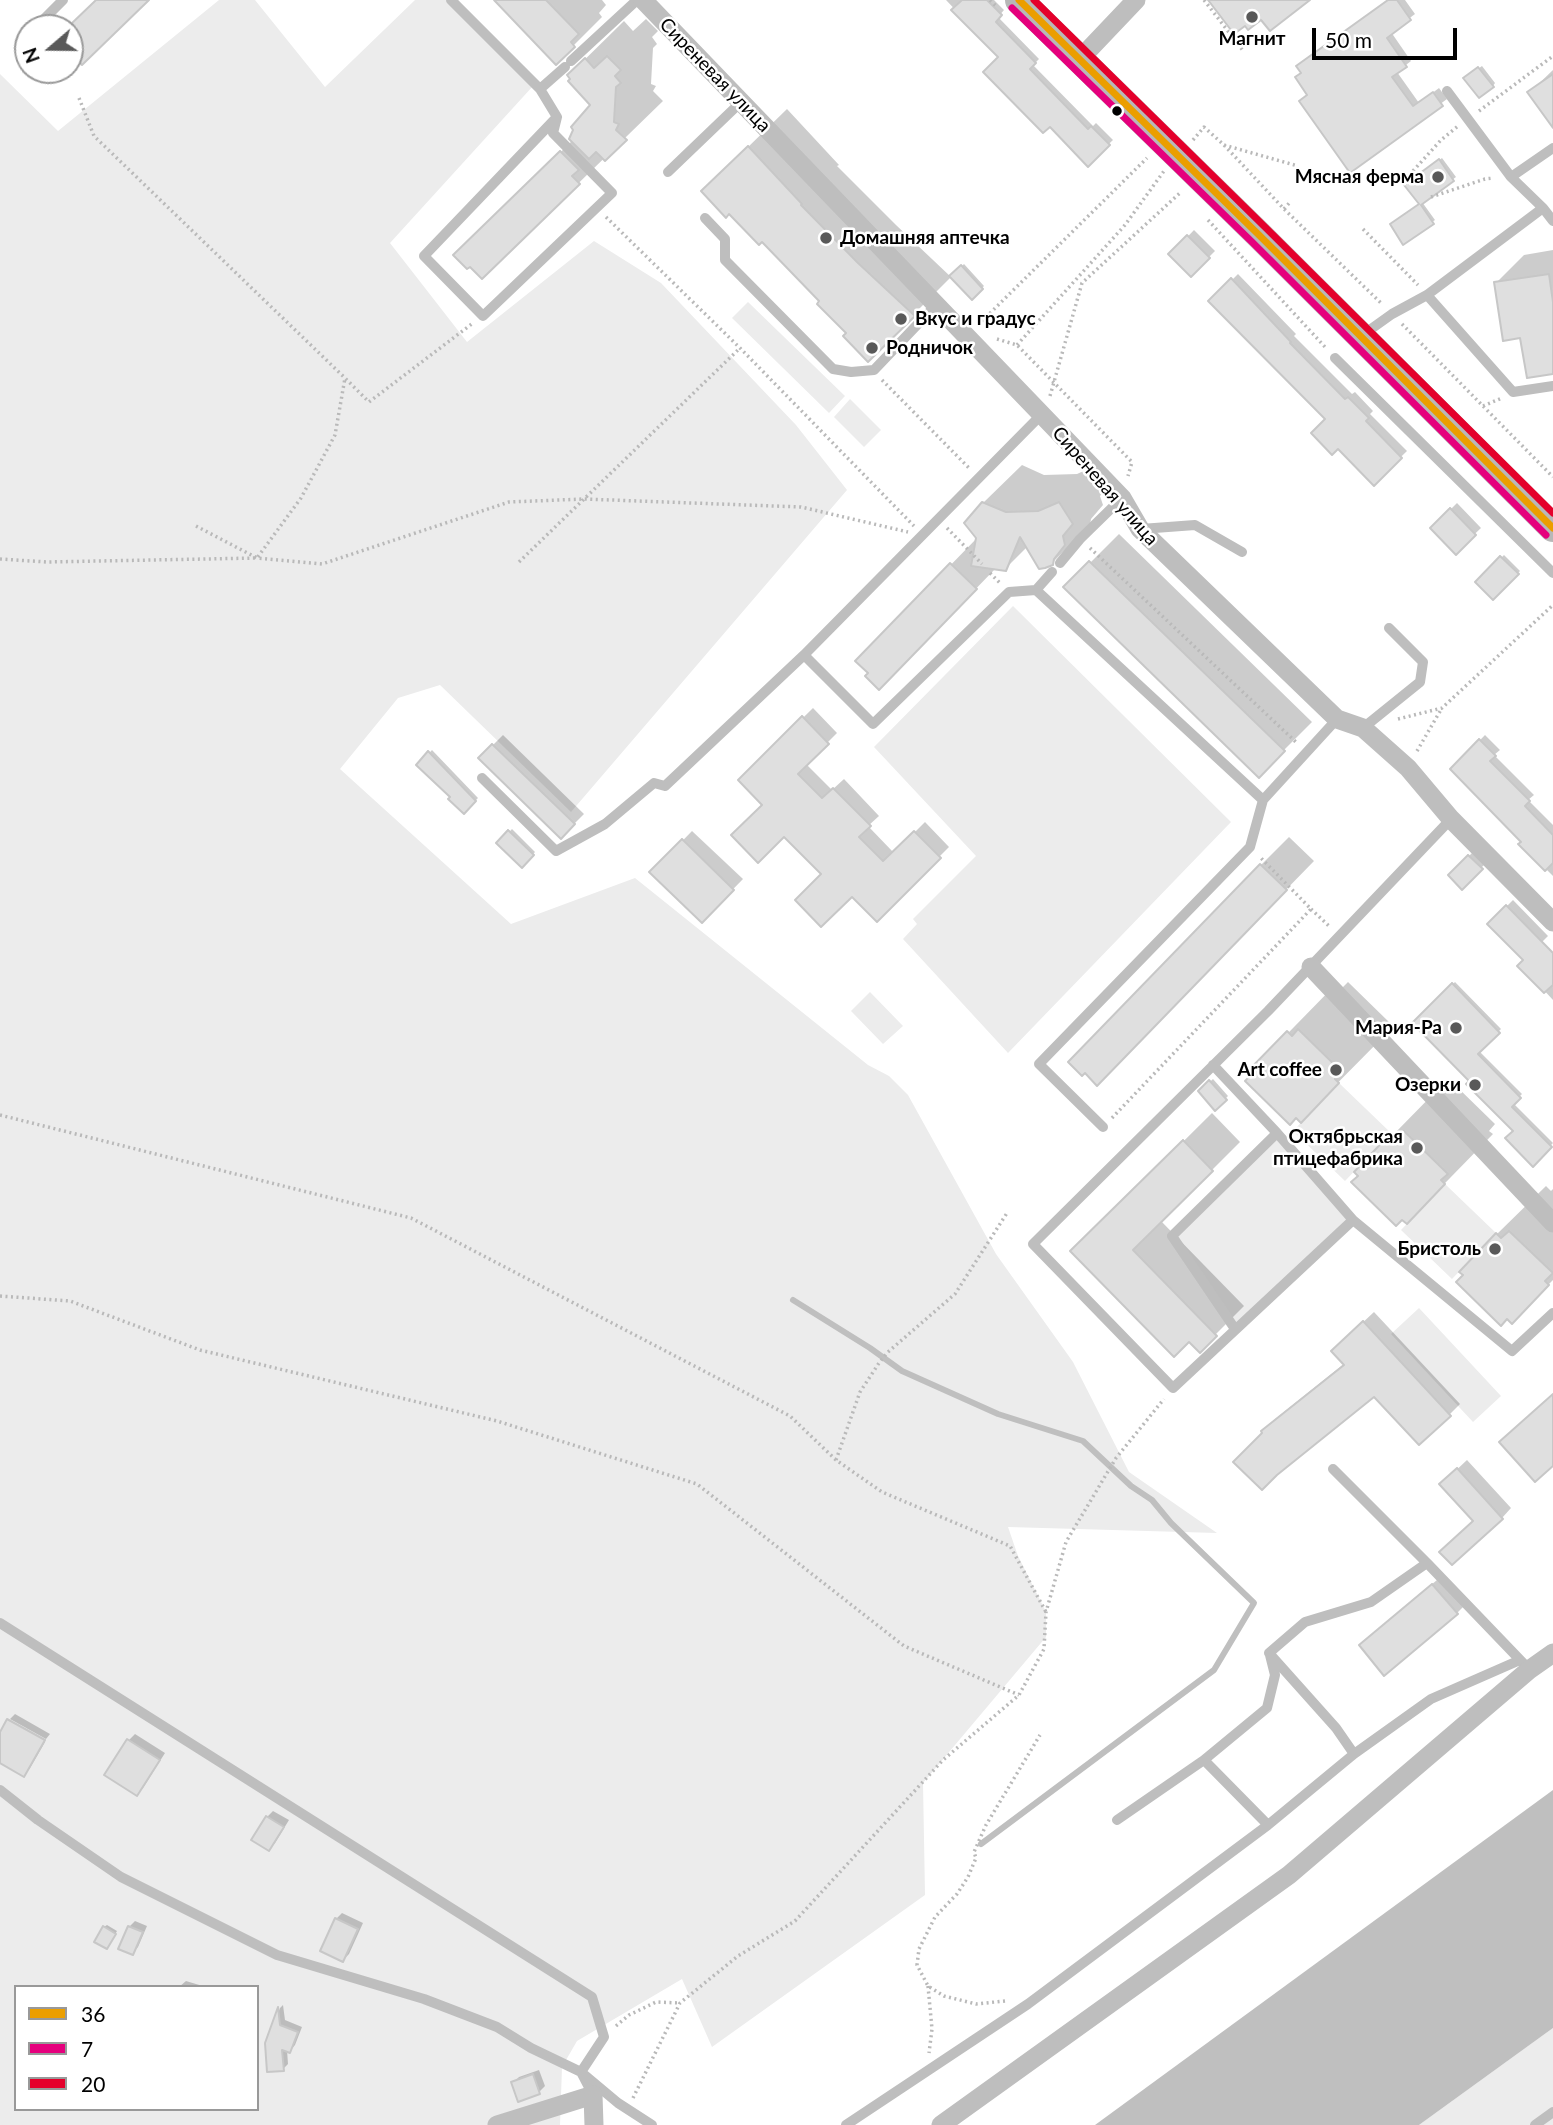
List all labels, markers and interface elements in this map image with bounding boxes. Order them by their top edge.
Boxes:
marker: Магнит [1244,9,1260,25]
street label: Сиреневая улица [655,13,775,137]
north arrow [14,14,84,84]
scale bar [1315,14,1460,58]
text: 50 m [1325,27,1372,52]
place label: Магнит [1219,28,1285,50]
text: N [17,45,44,66]
unlabelled marker [1110,104,1124,118]
place label: Мясная ферма [1295,166,1424,188]
marker: Мясная ферма [1430,169,1446,185]
place label: Домашняя аптечка [840,227,1010,249]
marker: Домашняя аптечка [818,230,834,246]
place label: Вкус и градус [915,308,1036,330]
marker: Вкус и градус [893,311,909,327]
place label: Родничок [886,337,973,359]
marker: Родничок [864,340,880,356]
street label: Сиреневая улица [1047,422,1163,550]
place label: Мария-Ра [1355,1017,1442,1039]
marker: Мария-Ра [1448,1020,1464,1036]
place label: Art coffee [1237,1059,1322,1081]
marker: Art coffee [1328,1062,1344,1078]
place label: Озерки [1395,1074,1461,1096]
marker: Озерки [1467,1077,1483,1093]
place label: Октябрьская птицефабрика [1273,1126,1403,1170]
marker: Октябрьская птицефабрика [1409,1140,1425,1156]
place label: Бристоль [1397,1238,1481,1260]
marker: Бристоль [1487,1241,1503,1257]
legend [14,1985,259,2111]
text: 36 [81,2001,105,2026]
text: 7 [81,2036,93,2061]
text: 20 [81,2071,105,2096]

